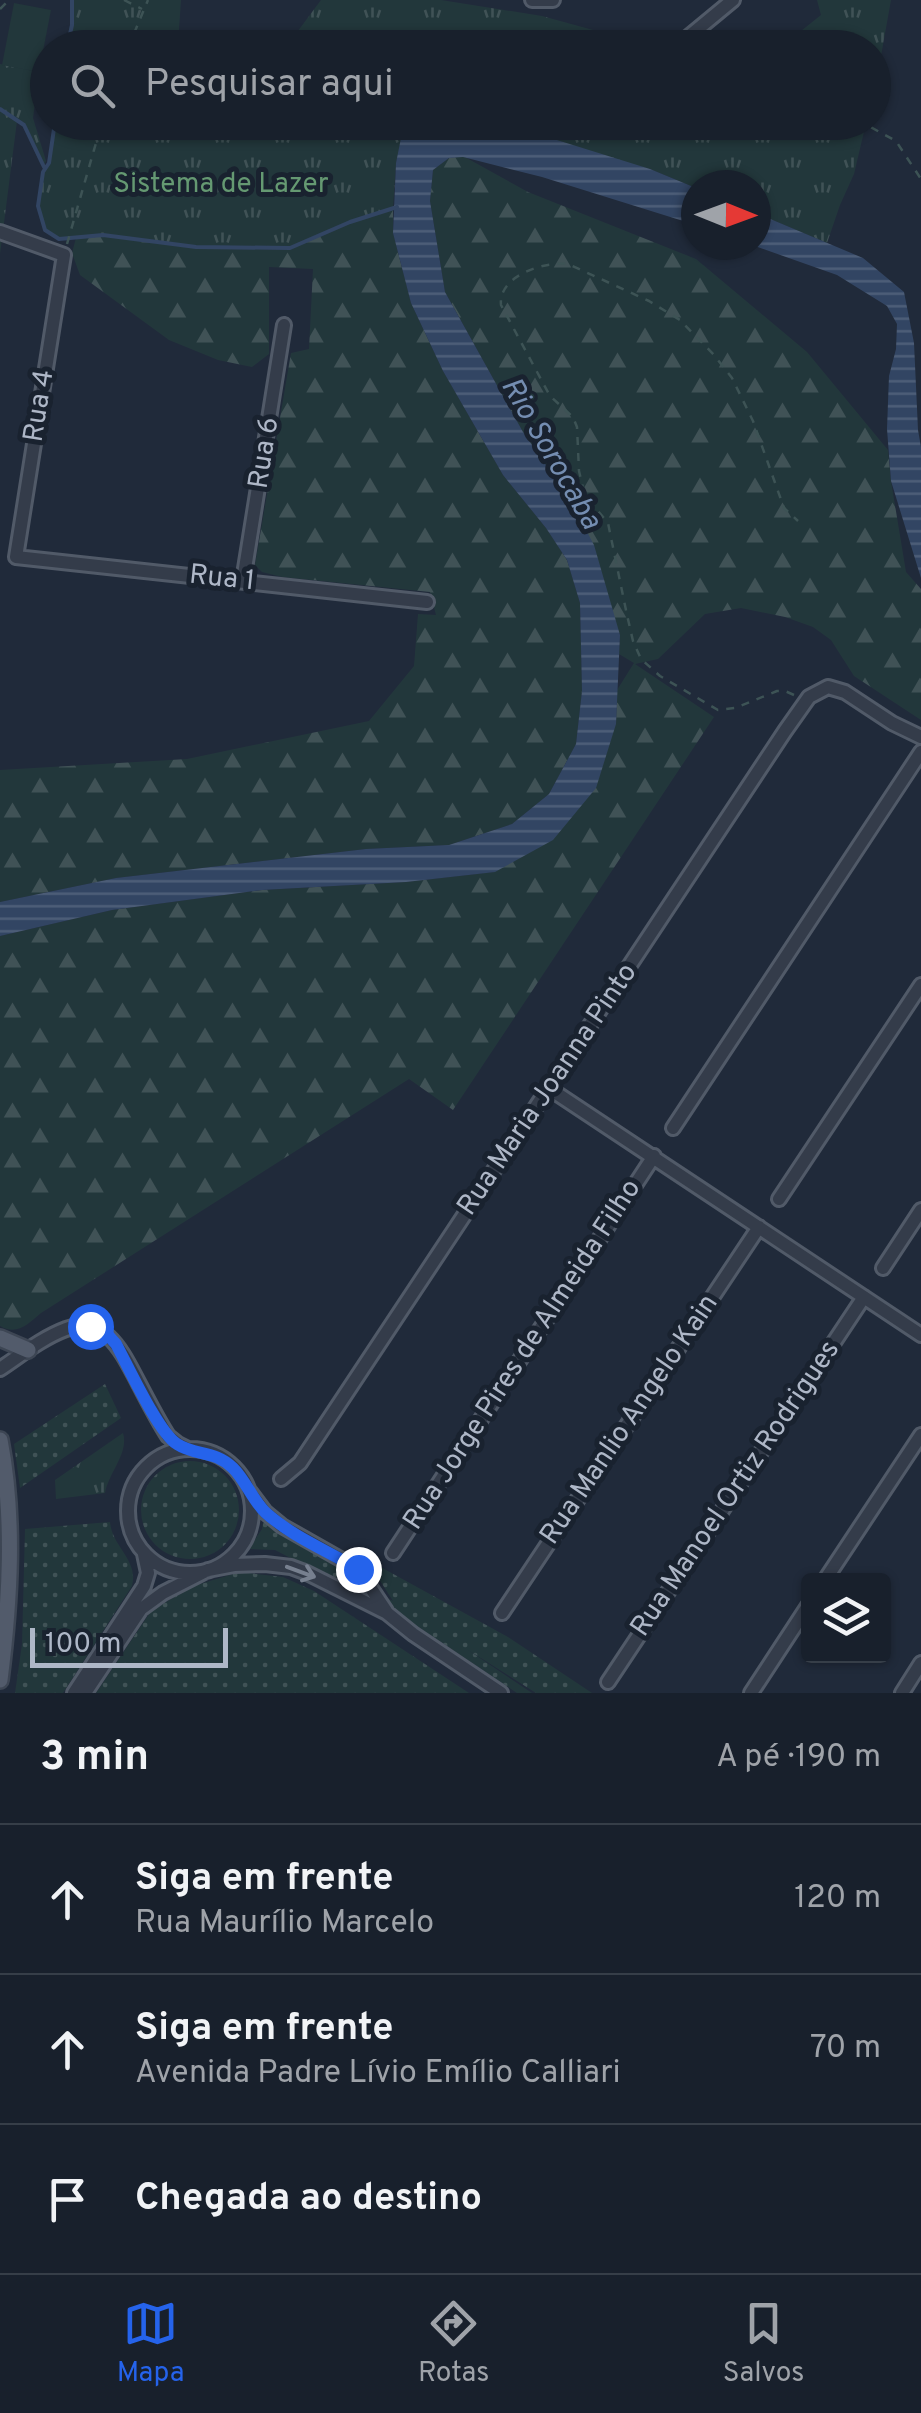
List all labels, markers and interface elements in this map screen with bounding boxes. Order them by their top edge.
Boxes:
search box [30,30,891,140]
icon: search [65,58,120,113]
text: Pesquisar aqui [145,61,394,110]
park label: Sistema de Lazer [113,167,329,203]
north arrow [681,170,771,260]
street label: Rua 4 [17,367,63,445]
water label: Rio Sorocaba [492,371,609,537]
street label: Rua 6 [242,415,288,491]
street label: Rua 1 [187,558,257,600]
street label: Rua Maria Joanna Pinto [450,957,646,1223]
street label: Rua Jorge Pires de Almeida Filho [396,1173,650,1537]
street label: Rua Manlio Angelo Kain [533,1288,727,1552]
route start [68,1304,114,1350]
street label: Rua Manoel Ortiz Rodrigues [623,1334,849,1644]
route end [336,1547,382,1593]
one-way arrow [285,1564,316,1582]
map controls [801,1573,891,1663]
button: layers [801,1573,891,1663]
scale bar [30,1623,228,1668]
text: 100 m [45,1627,121,1663]
text: 3 min [40,1732,149,1785]
text: A pé · 190 m [716,1738,881,1778]
text: Siga em frente [135,1855,394,1904]
icon: ahead [40,1872,95,1927]
text: 120 m [794,1879,881,1919]
text: Rua Maurílio Marcelo [135,1904,434,1944]
text: Siga em frente [135,2005,394,2054]
icon: ahead [40,2022,95,2077]
text: 70 m [810,2029,881,2069]
text: Avenida Padre Lívio Emílio Calliari [135,2054,621,2094]
icon: arrive [40,2172,95,2227]
text: Chegada ao destino [135,2175,482,2224]
tab: Mapa [117,2296,184,2392]
tab: Rotas [418,2296,489,2392]
tab: Salvos [723,2296,804,2392]

